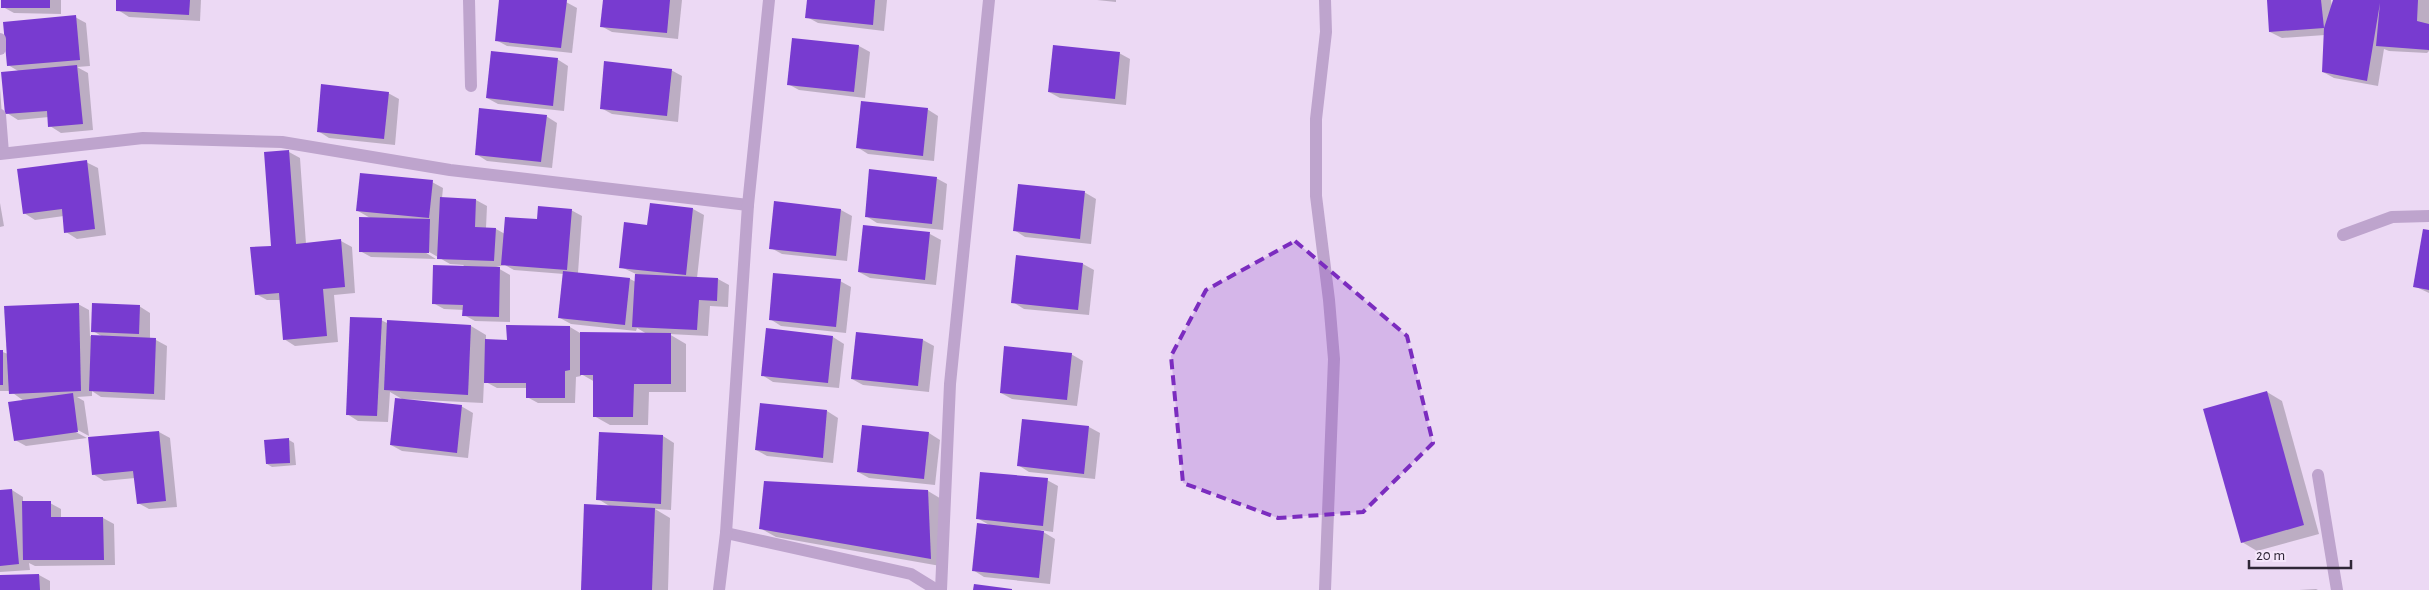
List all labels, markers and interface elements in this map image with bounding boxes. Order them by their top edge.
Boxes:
scale bar [2249,538,2352,570]
text: 20 m [2256,548,2285,563]

